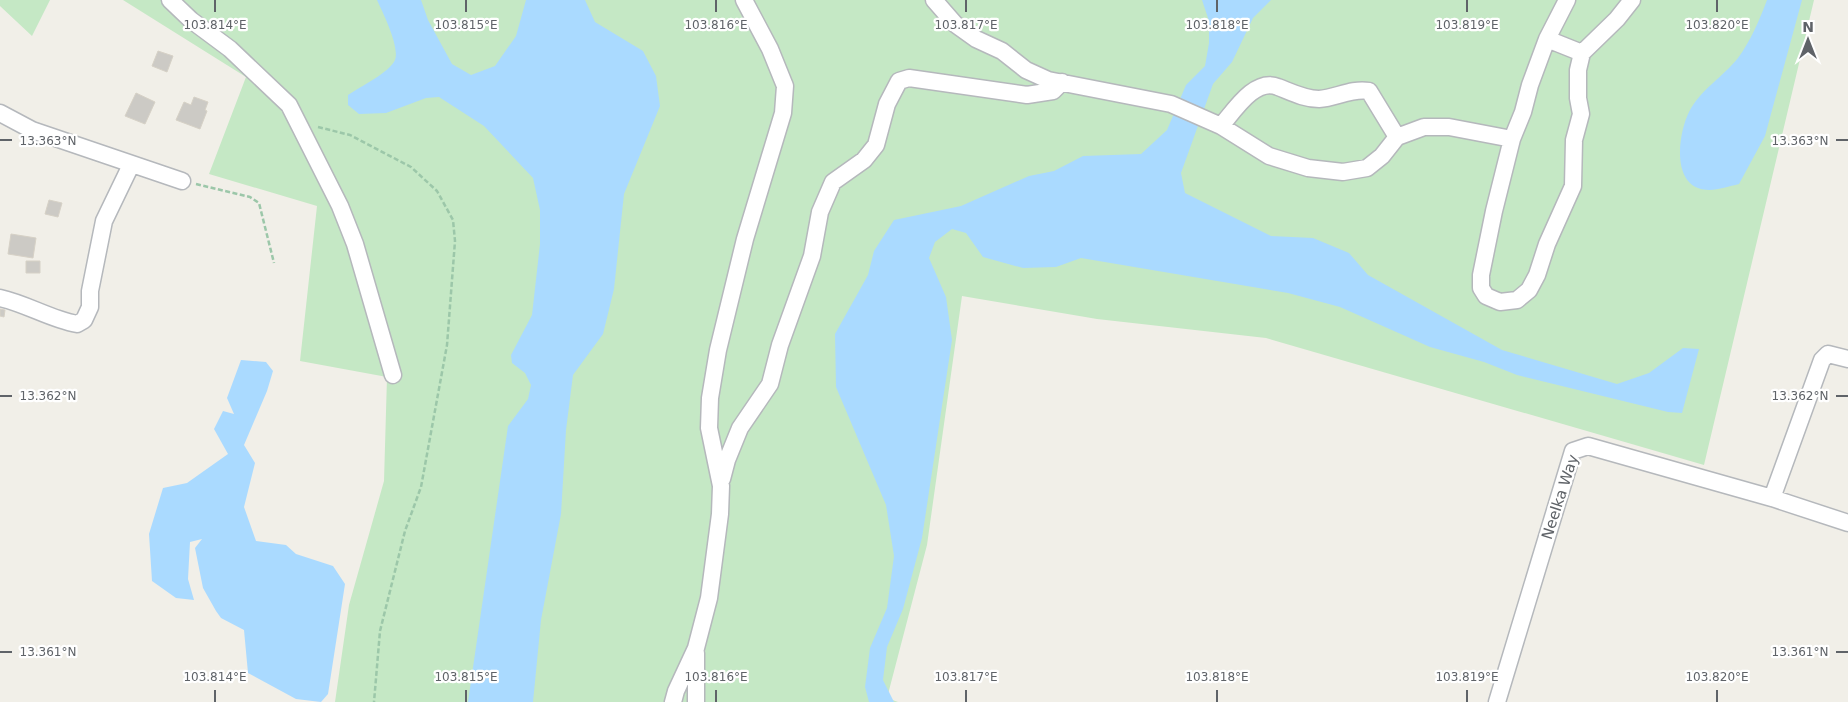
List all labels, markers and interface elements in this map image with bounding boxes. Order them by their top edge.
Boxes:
north arrow [1783,15,1833,65]
text: 103.814°E [183,18,247,32]
text: 103.815°E [434,18,498,32]
text: 103.816°E [684,18,748,32]
text: 103.817°E [934,18,998,32]
text: 103.818°E [1185,18,1249,32]
text: 103.819°E [1435,18,1499,32]
text: 103.820°E [1685,18,1749,32]
text: N [1802,19,1814,35]
text: 13.363°N [20,134,76,148]
text: 13.363°N [1772,134,1828,148]
text: 13.362°N [20,389,76,403]
text: 13.362°N [1772,389,1828,403]
street label: Neelka Way [1538,452,1582,542]
text: 13.361°N [20,645,76,659]
text: 13.361°N [1772,645,1828,659]
text: 103.814°E [183,670,247,684]
text: 103.815°E [434,670,498,684]
text: 103.816°E [684,670,748,684]
text: 103.817°E [934,670,998,684]
text: 103.818°E [1185,670,1249,684]
text: 103.819°E [1435,670,1499,684]
text: 103.820°E [1685,670,1749,684]

